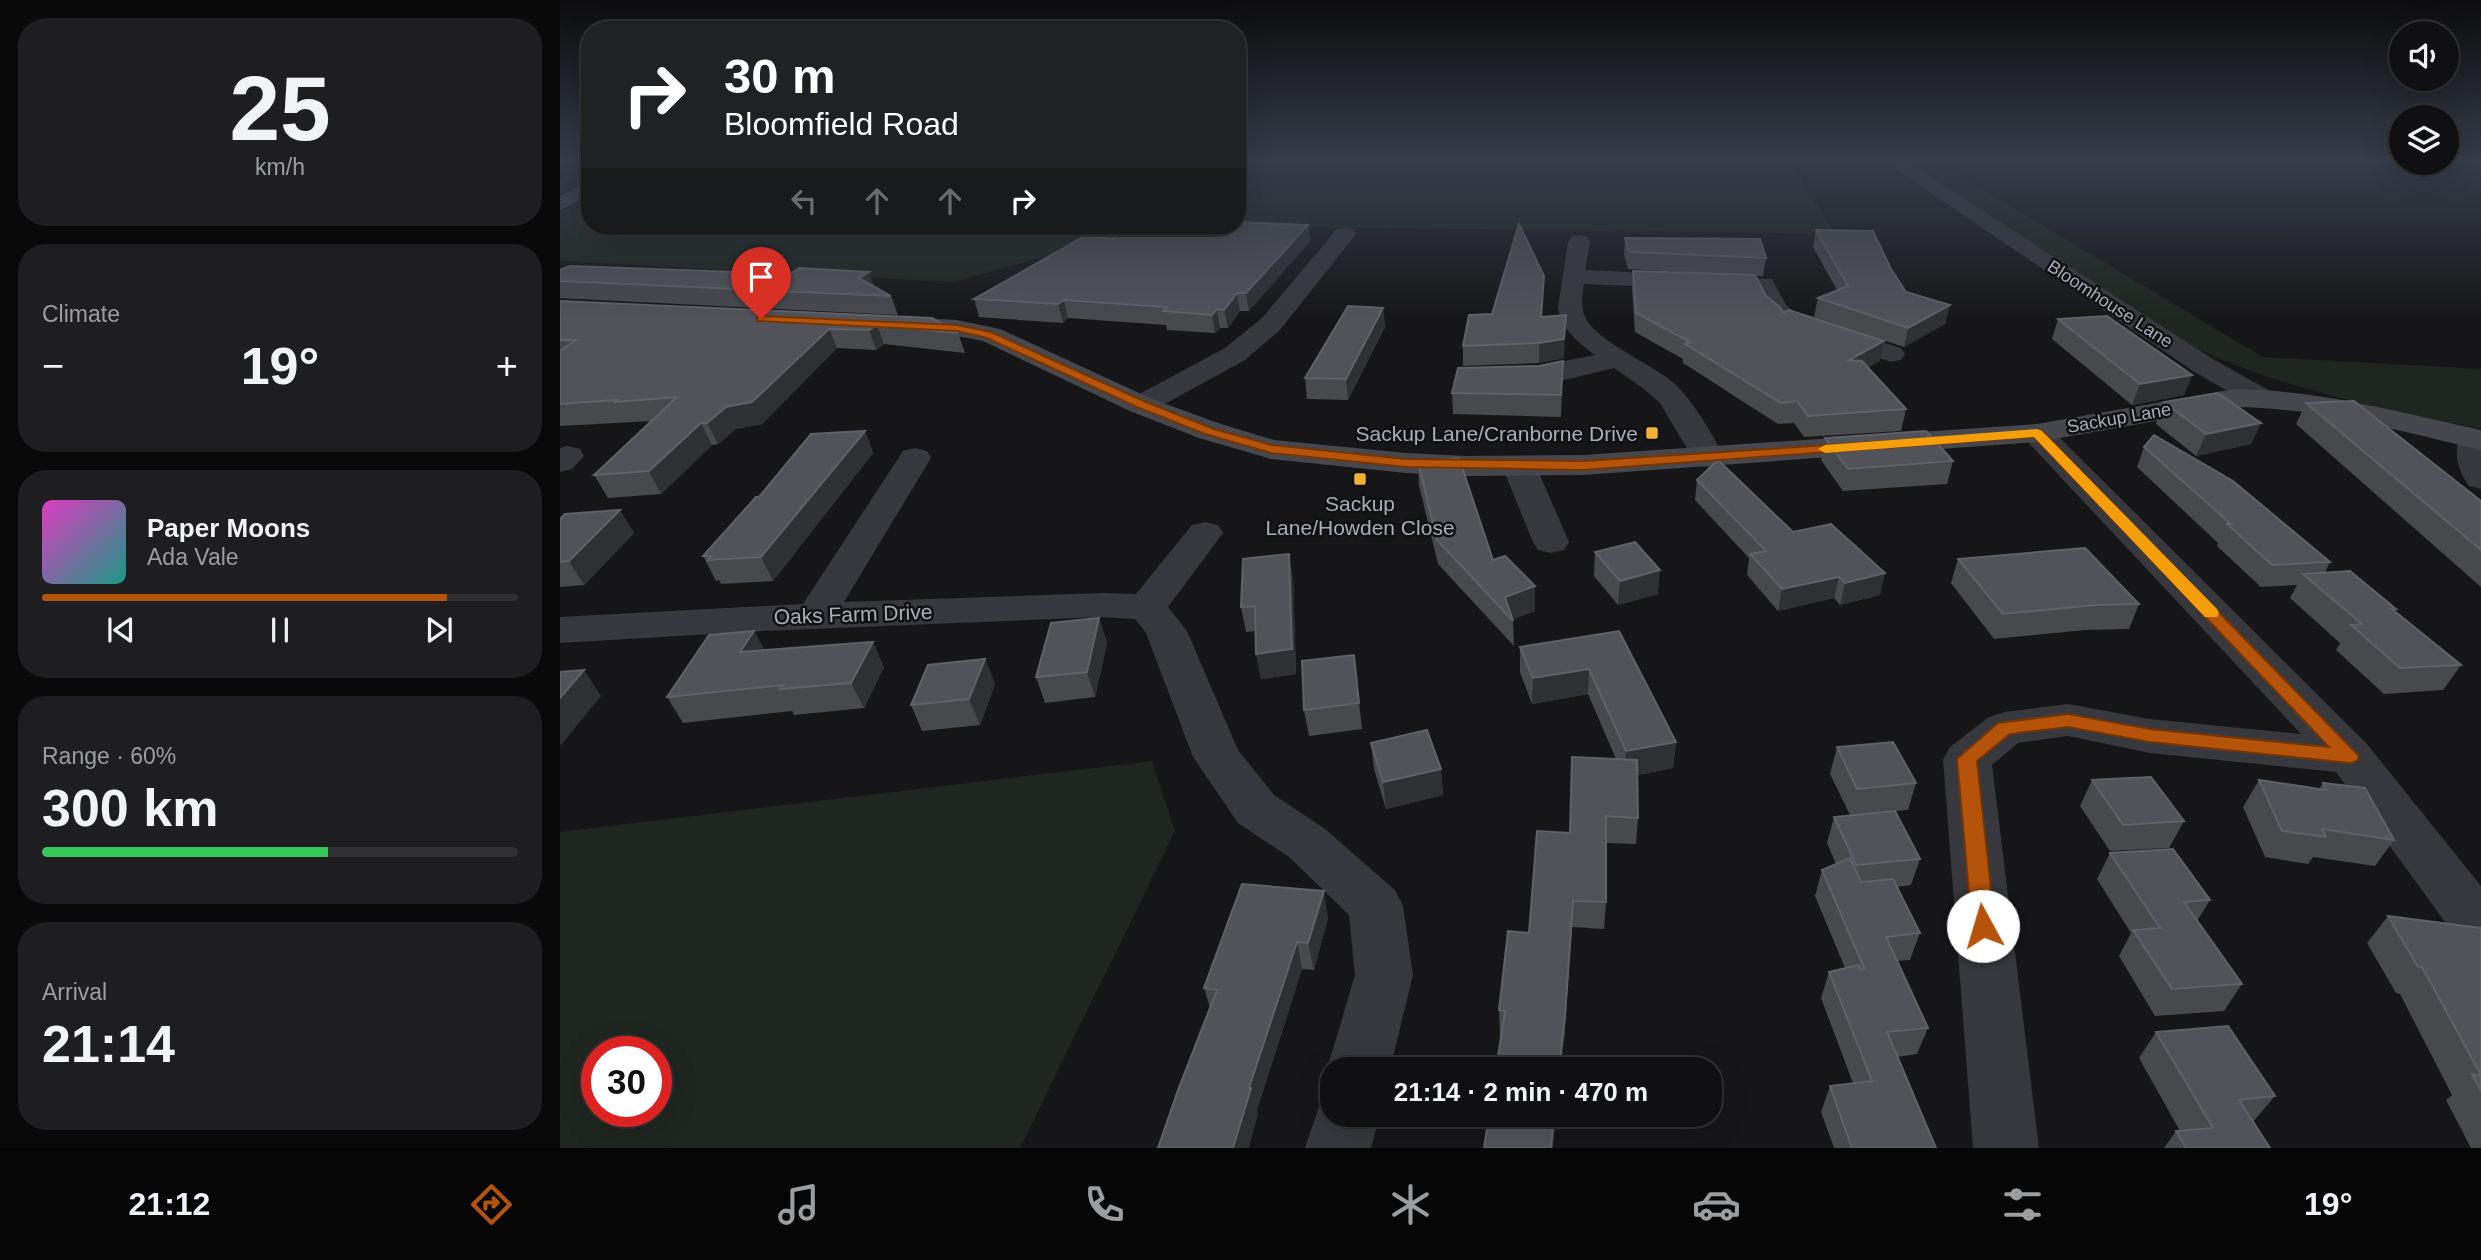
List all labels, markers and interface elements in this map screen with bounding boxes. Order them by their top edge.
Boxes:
map controls [2389,21,2459,175]
button: sound [2389,21,2459,91]
icon: right [609,49,700,140]
text: 30 m [724,49,836,103]
text: 25 [229,58,331,159]
button: layers [2389,105,2459,175]
text: Bloomfield Road [724,106,959,142]
text: km/h [255,154,305,180]
icon: left [785,182,823,220]
icon: ahead [858,182,896,220]
icon: ahead [931,182,969,220]
icon: right [1004,182,1042,220]
pin [731,247,791,319]
street label: Bloomhouse Lane [2044,256,2176,352]
icon: arrive [742,258,780,296]
text: Climate [42,301,120,327]
text: 19° [241,337,319,395]
text: − [42,345,64,387]
text: + [496,345,518,387]
street label: Sackup Lane [2066,399,2172,437]
place label: Sackup Lane/Cranborne Drive [1356,422,1638,445]
marker: Sackup Lane/Cranborne Drive [1644,425,1660,441]
marker: Sackup Lane/Howden Close [1352,471,1368,487]
place label: Sackup Lane/Howden Close [1265,492,1455,539]
text: Paper Moons [147,513,310,543]
text: Ada Vale [147,544,239,570]
street label: Oaks Farm Drive [773,600,933,628]
icon: previous [102,611,140,649]
icon: pause [261,611,299,649]
icon: next [420,611,458,649]
text: Range · 60% [42,743,176,769]
text: 300 km [42,779,218,837]
position arrow [1946,889,2020,963]
text: Arrival [42,979,107,1005]
text: 21:14 [42,1015,175,1073]
speed limit sign: 30 [581,1036,672,1127]
text: 21:14 · 2 min · 470 m [1394,1077,1648,1107]
icon: directions [467,1180,516,1229]
icon: music [774,1180,823,1229]
icon: phone [1080,1180,1129,1229]
icon: climate [1386,1180,1435,1229]
icon: car [1692,1180,1741,1229]
icon: filters [1998,1180,2047,1229]
text: 21:12 [129,1186,210,1222]
text: 19° [2304,1186,2352,1222]

